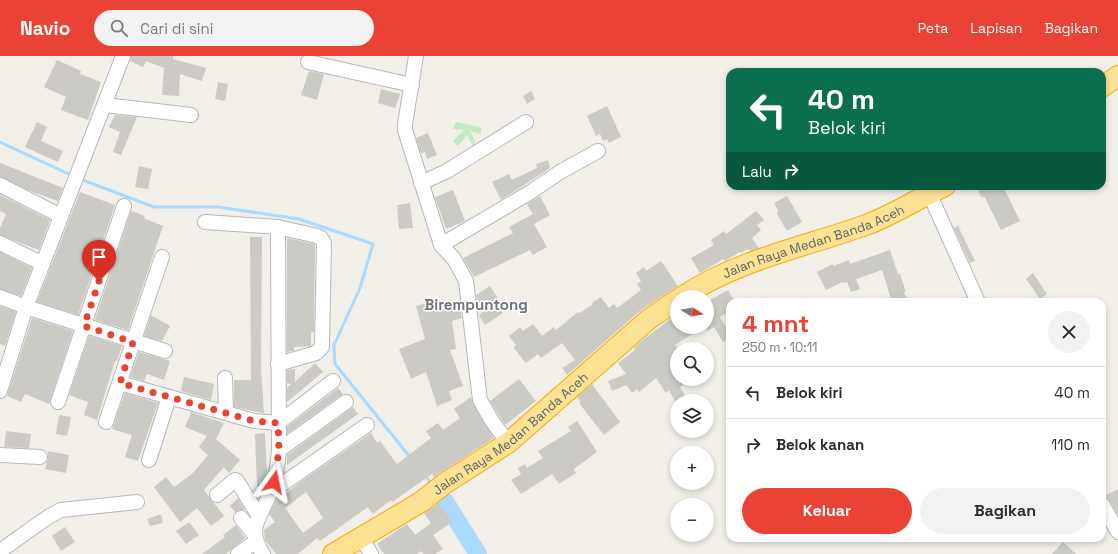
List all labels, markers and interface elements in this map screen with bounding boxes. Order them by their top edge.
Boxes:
search box [94,10,374,46]
text: Navio [20,16,70,41]
icon: search [108,17,130,39]
text: Cari di sini [140,19,213,38]
text: Peta [918,19,948,37]
text: Lapisan [970,19,1022,37]
text: Bagikan [1044,19,1098,37]
text: 40 m [808,81,875,117]
icon: left [742,84,794,136]
text: Belok kiri [808,116,886,139]
icon: right [780,160,802,182]
text: Lalu [742,162,772,181]
street label: Jalan Raya Medan Banda Aceh [720,201,907,282]
pin [82,240,116,281]
icon: arrive [88,246,110,268]
north arrow [670,290,714,334]
map controls [670,290,714,542]
district label: Birempuntong [424,295,528,314]
text: 4 mnt [742,308,809,339]
button: close [1048,311,1090,353]
text: 250 m · 10:11 [742,339,818,356]
button: search [670,342,714,386]
street label: Jalan Raya Medan Banda Aceh [429,369,592,499]
icon: left [742,382,764,404]
text: Belok kiri [776,383,842,402]
text: 40 m [1054,383,1090,402]
button: layers [670,394,714,438]
icon: right [742,434,764,456]
text: Belok kanan [776,435,864,454]
text: 110 m [1051,435,1090,454]
button: + [670,446,714,490]
position arrow [253,461,295,503]
button: Keluar [742,488,912,534]
button: Bagikan [920,488,1090,534]
button: − [670,498,714,542]

